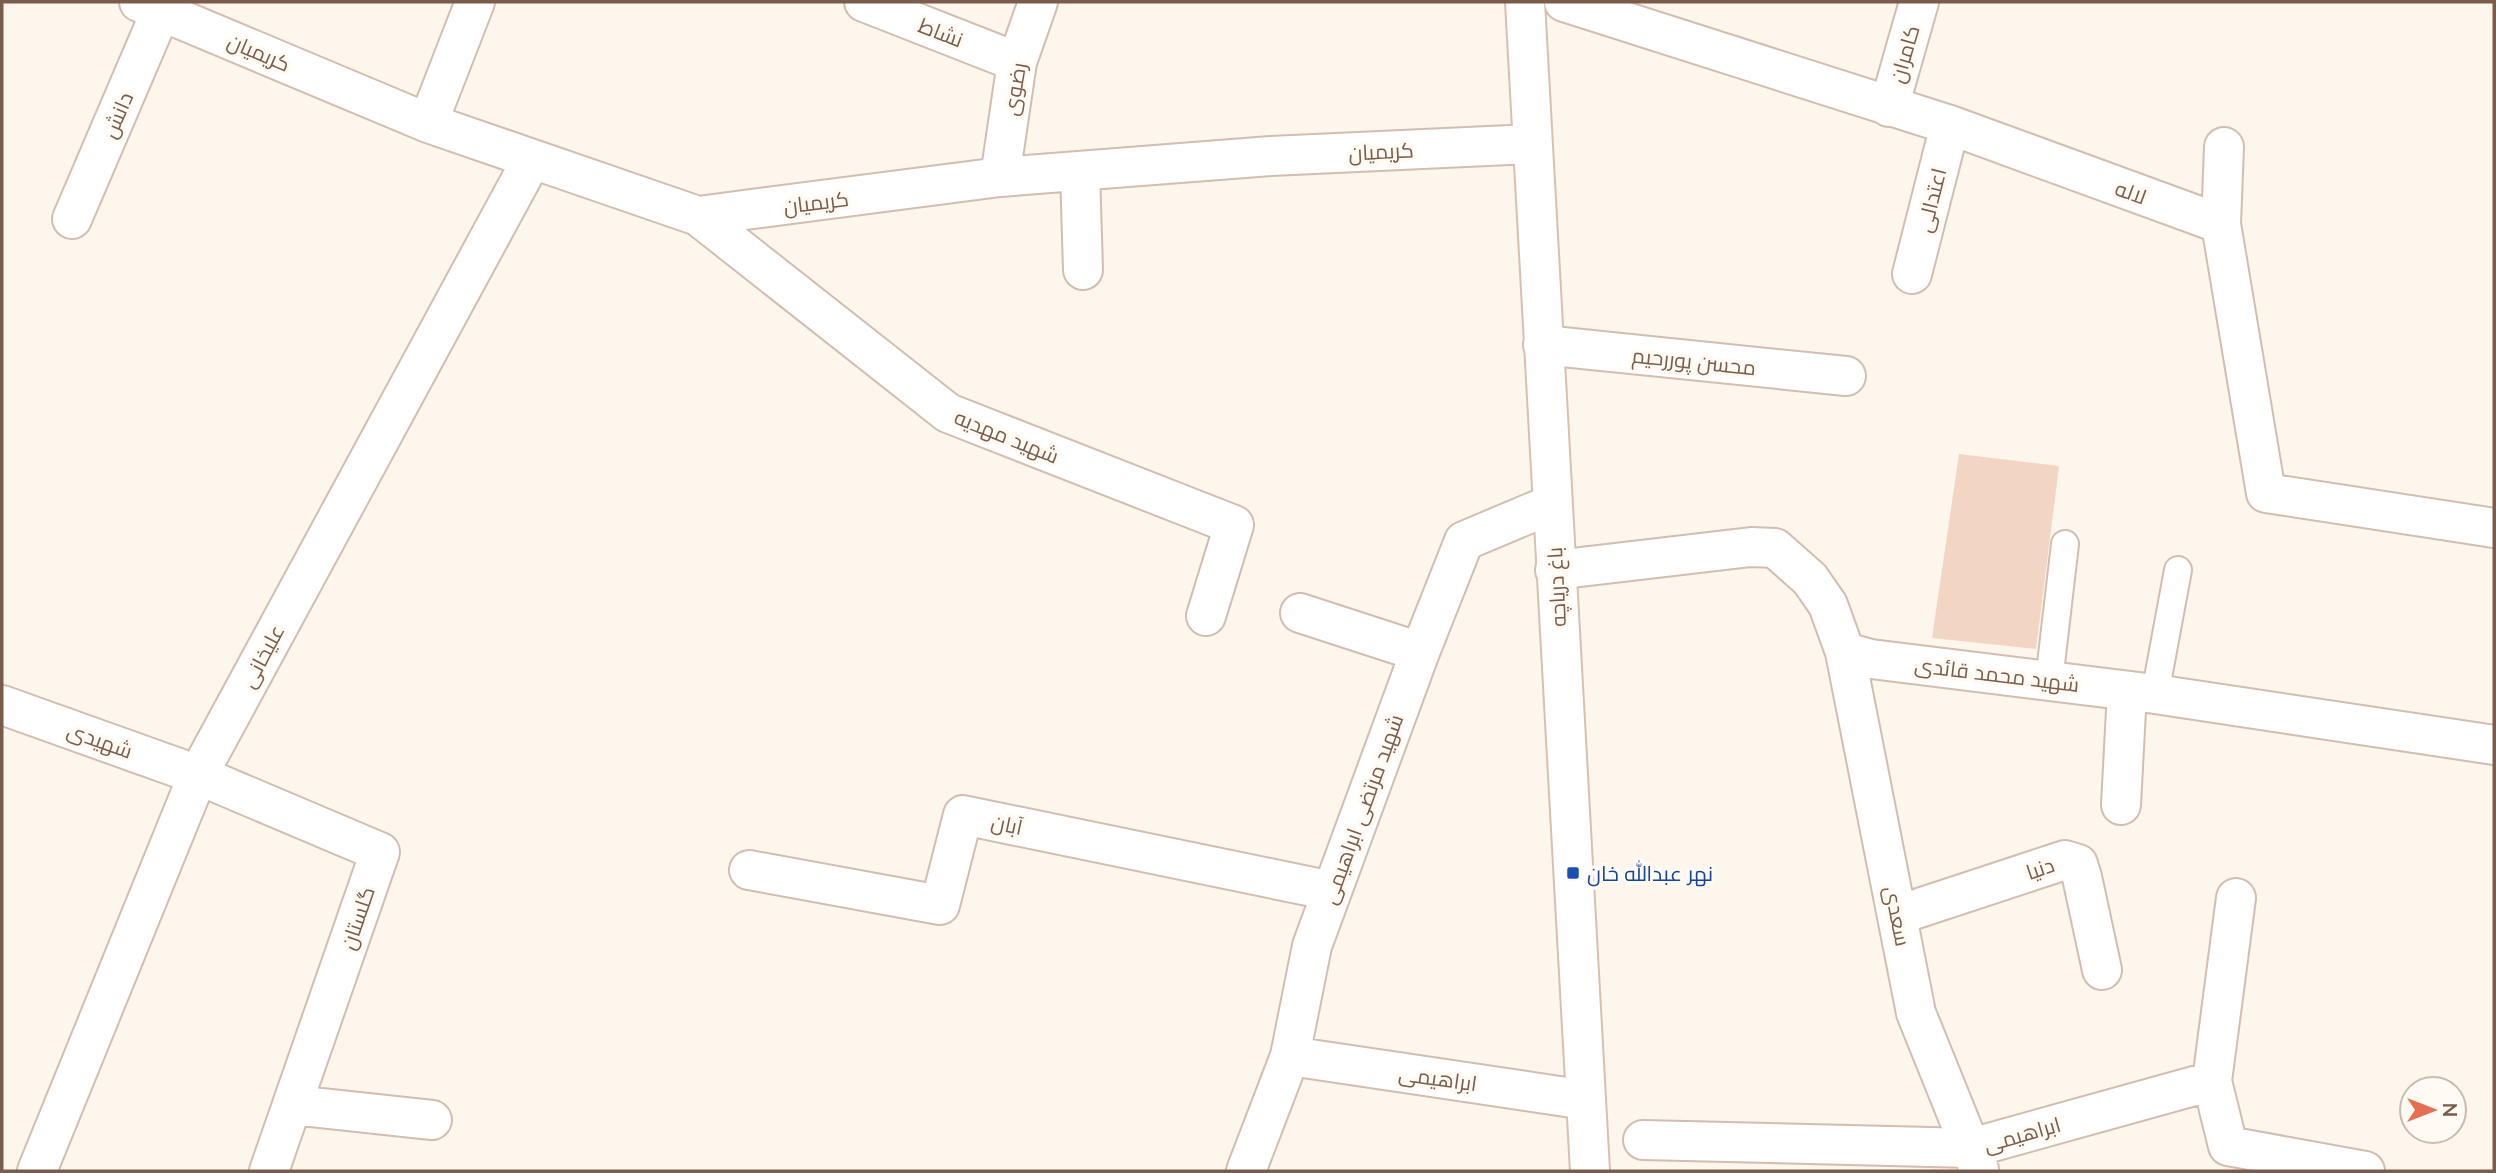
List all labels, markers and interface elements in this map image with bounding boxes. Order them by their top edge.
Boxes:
street label: نشاط [915,12,967,52]
street label: کامران [1883,22,1926,86]
street label: کریمیان [223,27,294,78]
street label: رضوی [997,60,1032,118]
street label: دانش [96,88,139,142]
street label: کریمیان [1348,136,1414,167]
street label: اعتدالی [1910,165,1953,235]
street label: لاله [2112,174,2150,210]
street label: کریمیان [782,185,850,220]
street label: محسن پوررحیم [1631,342,1757,382]
street label: شهید مهدیه [951,403,1063,470]
street label: باغ دریاچه [1541,546,1573,628]
street label: علیخانی [235,620,290,693]
street label: شهید محمد قائدی [1913,651,2081,698]
street label: شهید مرتضی ابراهیمی [1316,710,1409,908]
street label: شهیدی [64,716,136,765]
street label: آبان [989,808,1025,841]
street label: دنیا [2022,851,2058,885]
place label: نهر عبدالله خان [1587,860,1713,887]
marker: نهر عبدالله خان [1565,865,1581,881]
street label: گلستان [334,883,381,953]
street label: سعدی [1878,884,1917,949]
street label: ابراهیمی [1397,1060,1479,1097]
north arrow [2398,1075,2468,1145]
text: N [2438,1103,2462,1117]
street label: ابراهیمی [1981,1111,2064,1158]

